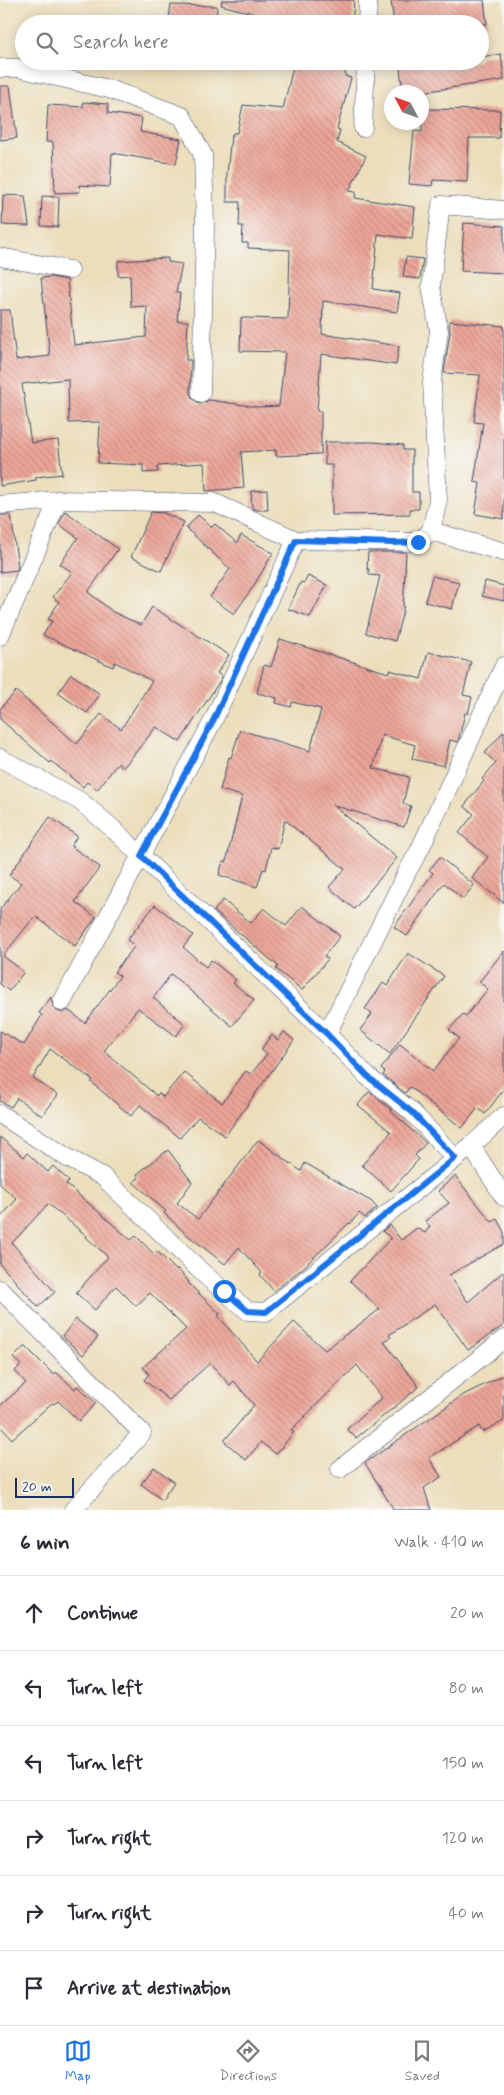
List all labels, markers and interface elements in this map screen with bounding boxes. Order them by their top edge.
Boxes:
search box [15,15,489,70]
icon: search [33,29,61,57]
text: Search here [73,30,169,55]
north arrow [384,85,429,130]
route end [407,531,430,554]
route start [213,1280,236,1303]
scale bar [15,1475,74,1498]
text: 20 m [22,1478,52,1496]
text: 6 min [20,1529,70,1557]
text: Walk · 410 m [394,1532,484,1553]
icon: ahead [20,1599,48,1627]
text: Continue [67,1601,138,1626]
text: 20 m [450,1603,484,1624]
icon: left [20,1674,48,1702]
text: Turn left [67,1676,143,1701]
text: 80 m [449,1678,484,1699]
icon: left [20,1749,48,1777]
text: Turn left [67,1751,143,1776]
text: 150 m [442,1753,484,1774]
icon: right [20,1824,48,1852]
text: Turn right [67,1826,151,1851]
text: 120 m [442,1828,484,1849]
icon: right [20,1899,48,1927]
text: Turn right [67,1901,151,1926]
text: 40 m [448,1903,484,1924]
icon: arrive [20,1974,48,2002]
text: Arrive at destination [67,1976,231,2001]
tab: Map [64,2037,92,2085]
tab: Directions [220,2037,277,2085]
tab: Saved [405,2037,440,2085]

